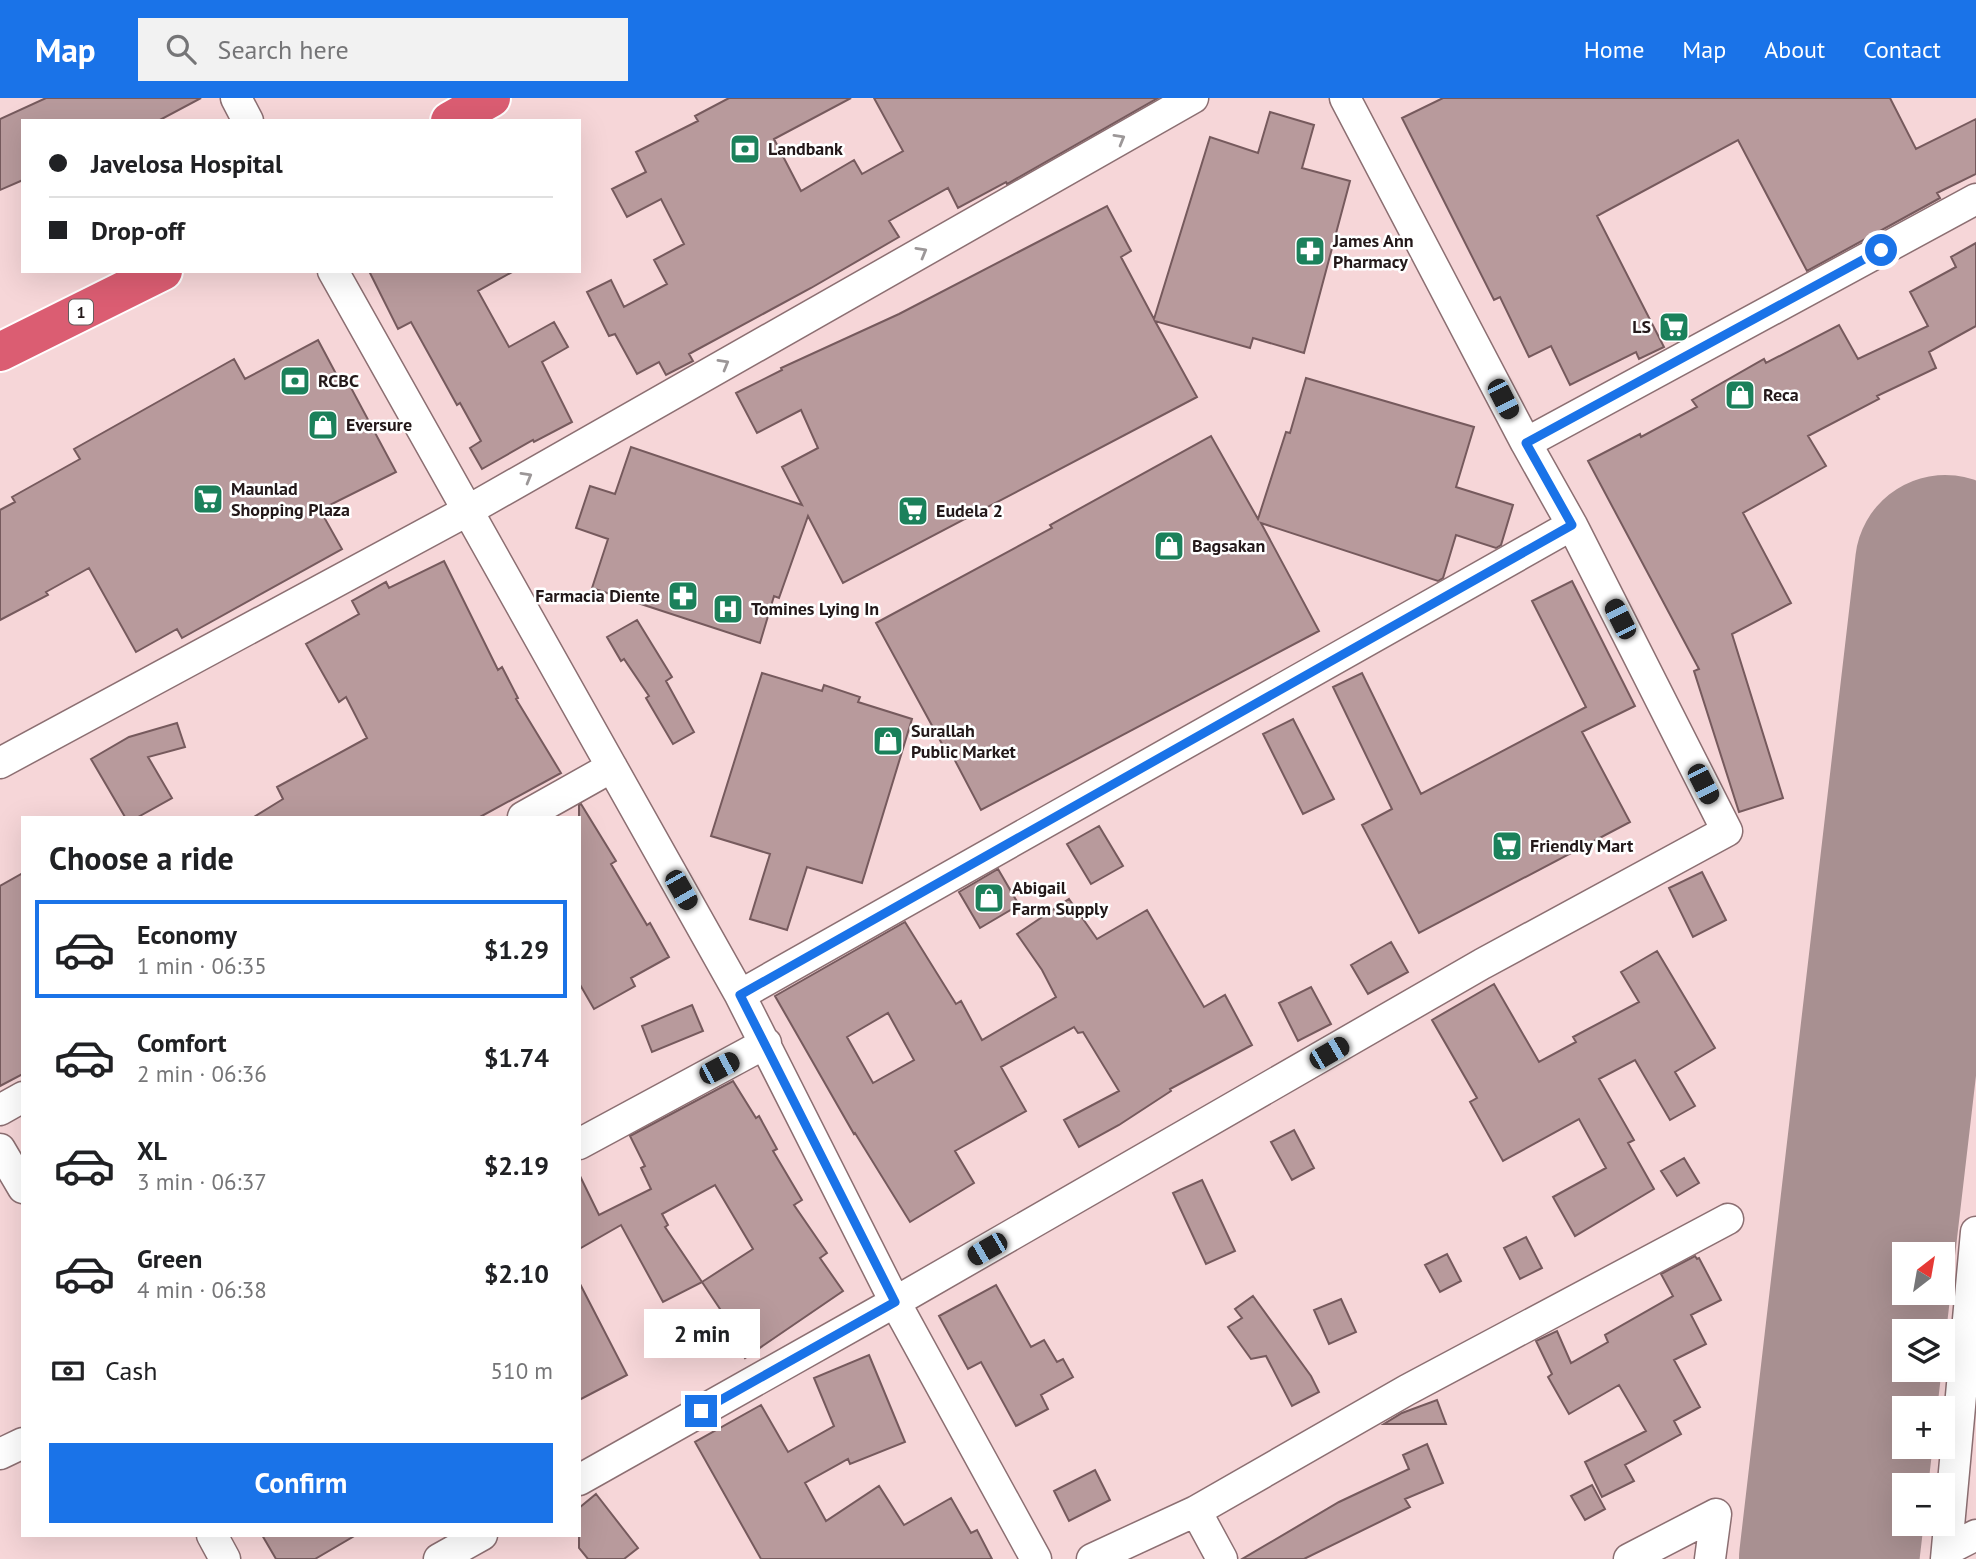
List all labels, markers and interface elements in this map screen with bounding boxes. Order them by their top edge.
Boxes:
search box [138,18,628,81]
text: Map [35,28,96,71]
icon: search [162,30,200,68]
text: Search here [218,33,349,66]
text: Home [1584,34,1644,65]
text: Map [1682,34,1726,65]
text: About [1764,34,1825,65]
text: Contact [1863,34,1941,65]
bank icon: Landbank [728,132,762,166]
one-way arrow [1113,134,1125,147]
place label: Landbank [768,137,843,160]
text: Javelosa Hospital [91,147,283,180]
text: Drop-off [91,214,185,247]
place label: James Ann Pharmacy [1332,229,1414,273]
pharmacy icon: James Ann Pharmacy [1293,234,1327,268]
route start [1865,234,1897,266]
one-way arrow [915,247,928,260]
road number: 1 [69,300,93,325]
supermarket icon: LS [1657,310,1691,344]
place label: LS [1632,315,1651,338]
one-way arrow [717,360,730,373]
bank icon: RCBC [278,364,312,398]
place label: RCBC [318,369,359,392]
car [1485,376,1522,422]
shop icon: Reca [1723,378,1757,412]
place label: Reca [1763,383,1799,406]
shop icon: Eversure [306,408,340,442]
place label: Eversure [346,413,412,436]
one-way arrow [519,472,532,485]
place label: Maunlad Shopping Plaza [231,477,350,521]
supermarket icon: Maunlad Shopping Plaza [191,482,225,516]
supermarket icon: Eudela 2 [896,494,930,528]
place label: Eudela 2 [936,499,1003,522]
shop icon: Bagsakan [1152,529,1186,563]
place label: Bagsakan [1192,534,1265,557]
pharmacy icon: Farmacia Diente [666,579,700,613]
place label: Farmacia Diente [535,584,660,607]
hospital icon: Tomines Lying In [711,592,745,626]
car [1602,596,1639,642]
place label: Tomines Lying In [751,597,879,620]
place label: Surallah Public Market [911,719,1017,763]
shop icon: Surallah Public Market [871,724,905,758]
car [1685,761,1722,807]
supermarket icon: Friendly Mart [1490,829,1524,863]
place label: Friendly Mart [1530,834,1634,857]
text: Choose a ride [49,837,234,879]
car [662,867,701,913]
place label: Abigail Farm Supply [1012,876,1108,920]
shop icon: Abigail Farm Supply [972,881,1006,915]
icon: car [53,918,116,981]
text: Economy [137,918,237,951]
text: $1.29 [484,933,549,966]
text: 1 min · 06:35 [137,951,267,980]
icon: car [53,1026,116,1089]
text: Comfort [137,1026,227,1059]
car [1306,1033,1353,1073]
text: $1.74 [484,1041,549,1074]
car [696,1049,743,1087]
text: 2 min · 06:36 [137,1059,267,1088]
icon: car [53,1134,116,1197]
text: XL [137,1134,167,1167]
text: $2.19 [484,1149,549,1182]
text: 3 min · 06:37 [137,1167,267,1196]
car [964,1229,1011,1269]
icon: car [53,1242,116,1305]
text: Green [137,1242,202,1275]
north arrow [1892,1242,1955,1306]
map controls [1892,1242,1955,1536]
text: $2.10 [484,1257,549,1290]
text: 4 min · 06:38 [137,1275,267,1304]
callout: 2 min [643,1310,759,1358]
text: 2 min [674,1319,730,1348]
button: layers [1892,1319,1955,1382]
icon: cash [49,1352,87,1390]
text: Cash [105,1354,157,1387]
text: 510 m [491,1356,553,1385]
route end [685,1395,717,1427]
button: + [1892,1396,1955,1459]
button: Confirm [49,1443,553,1523]
button: − [1892,1473,1955,1536]

